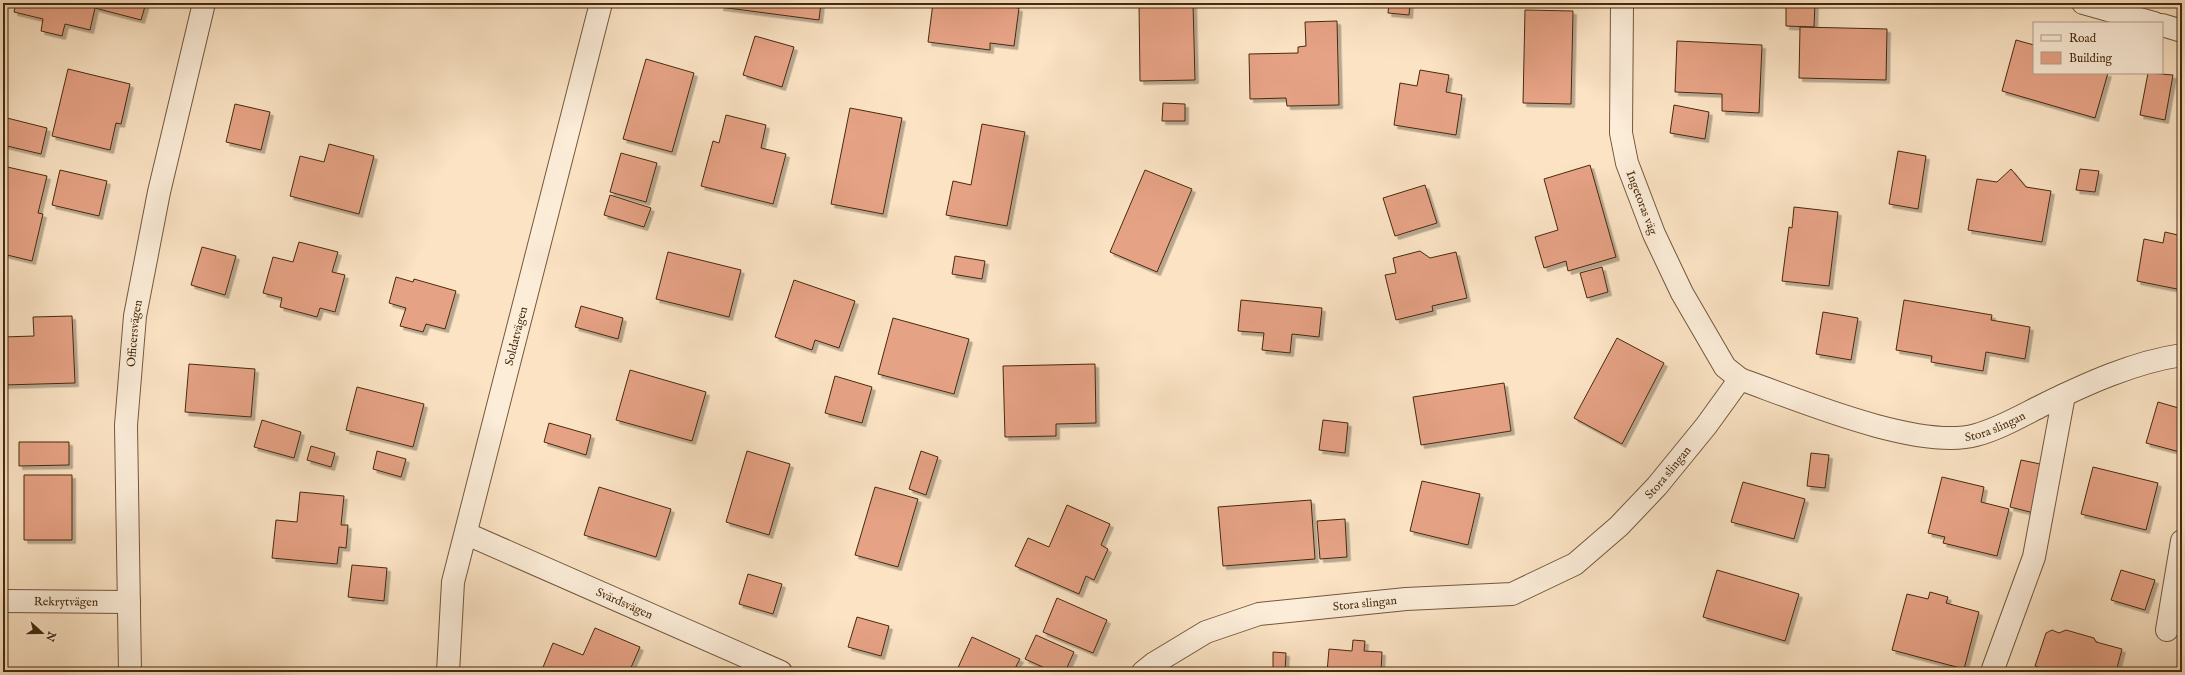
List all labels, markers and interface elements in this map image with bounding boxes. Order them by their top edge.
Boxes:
legend [2033,22,2163,74]
text: Road [2069,31,2097,46]
text: Building [2069,51,2113,66]
street label: Ingetoras väg [1623,169,1661,238]
street label: Officersvägen [124,298,146,368]
street label: Soldatvägen [502,304,531,367]
street label: Stora slingan [1964,408,2029,445]
street label: Stora slingan [1642,443,1695,502]
street label: Svärdsvägen [594,585,656,623]
street label: Stora slingan [1332,593,1398,614]
street label: Rekrytvägen [34,594,99,610]
north arrow [22,613,62,653]
text: N [42,628,59,644]

